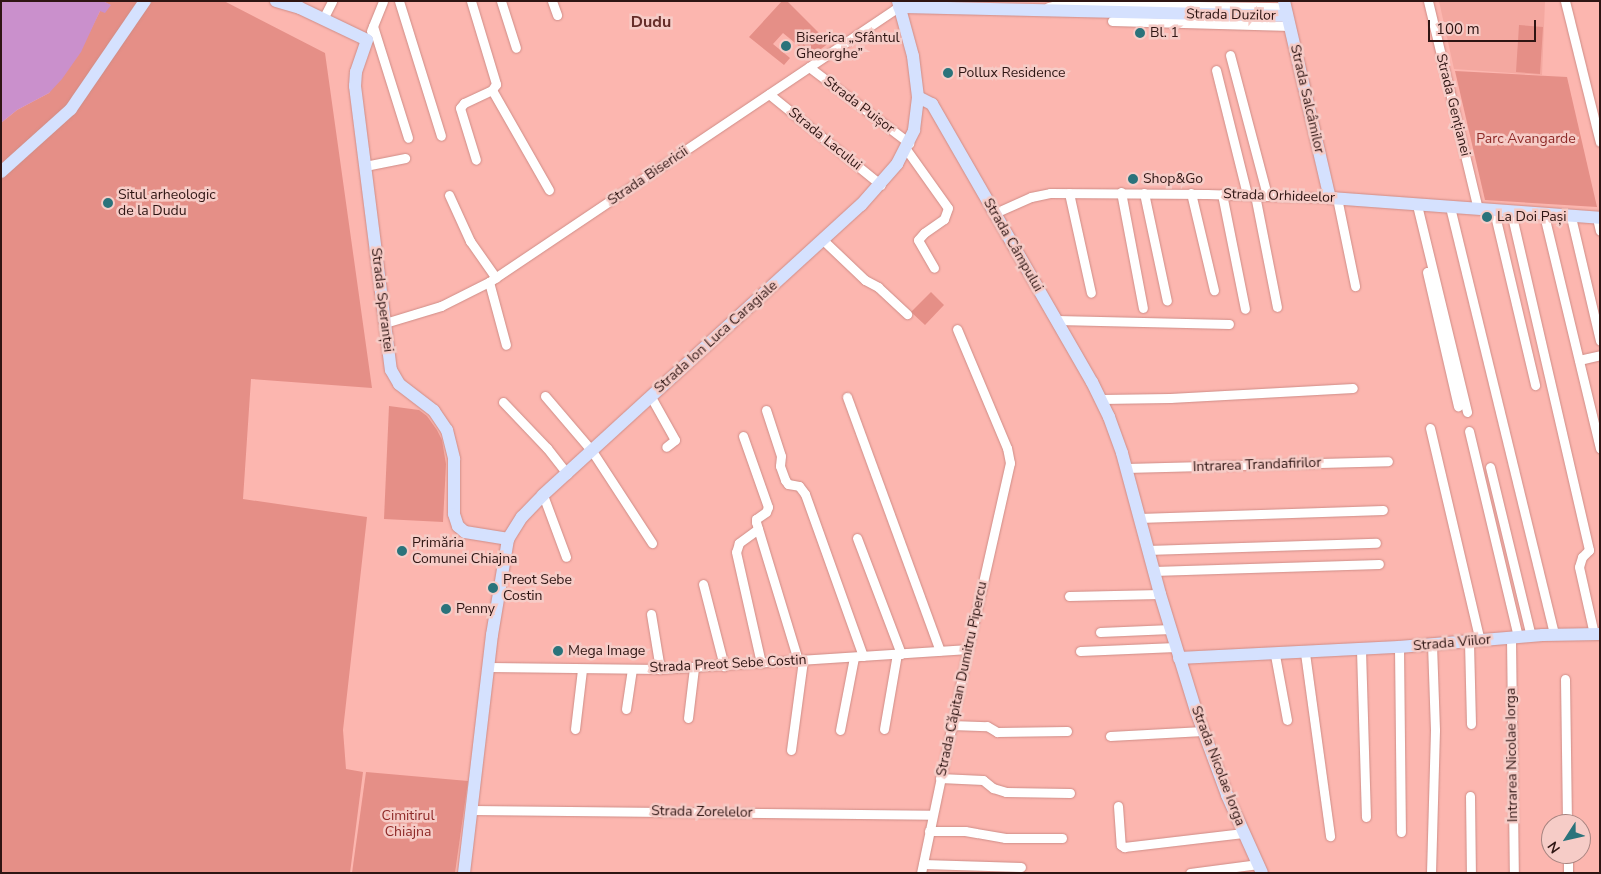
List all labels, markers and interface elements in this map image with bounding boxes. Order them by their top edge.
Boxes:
street label: Strada Duzilor [1186,6,1276,24]
scale bar [1431,10,1538,42]
district label: Dudu [631,12,671,32]
text: 100 m [1436,19,1480,39]
place label: Bl. 1 [1150,25,1179,41]
marker: Bl. 1 [1134,27,1146,39]
place label: Biserica „Sfântul Gheorghe” [796,30,900,62]
marker: Biserica „Sfântul Gheorghe” [780,40,792,52]
street label: Strada Salcâmilor [1286,43,1328,155]
street label: Strada Gențianei [1432,52,1474,158]
place label: Pollux Residence [958,65,1065,81]
marker: Pollux Residence [942,67,954,79]
street label: Strada Puișor [820,73,898,137]
street label: Strada Lacului [785,104,865,174]
park label: Parc Avangarde [1476,131,1576,147]
street label: Strada Bisericii [605,143,691,209]
place label: Shop&Go [1143,171,1203,187]
marker: Shop&Go [1127,173,1139,185]
street label: Strada Orhideelor [1223,186,1335,206]
place label: Situl arheologic de la Dudu [118,187,216,220]
street label: Strada Câmpului [980,195,1046,295]
marker: Situl arheologic de la Dudu [102,197,114,209]
place label: La Doi Pași [1497,209,1567,225]
marker: La Doi Pași [1481,211,1493,223]
street label: Strada Speranței [367,247,397,353]
street label: Strada Ion Luca Caragiale [651,277,781,397]
street label: Intrarea Trandafirilor [1193,454,1321,476]
place label: Primăria Comunei Chiajna [412,535,518,568]
marker: Primăria Comunei Chiajna [396,545,408,557]
place label: Preot Sebe Costin [503,572,572,604]
street label: Strada Căpitan Dumitru Pipercu [933,580,991,778]
marker: Preot Sebe Costin [487,582,499,594]
place label: Penny [456,601,495,617]
marker: Penny [440,603,452,615]
street label: Strada Viilor [1412,631,1492,655]
place label: Mega Image [568,643,645,659]
marker: Mega Image [552,645,564,657]
street label: Strada Preot Sebe Costin [649,652,807,676]
street label: Intrarea Nicolae Iorga [1502,688,1522,822]
street label: Strada Nicolae Iorga [1187,704,1249,828]
street label: Strada Zorelelor [651,803,753,821]
park label: Cimitirul Chiajna [381,808,435,840]
north arrow [1541,814,1591,864]
text: N [1543,838,1565,857]

